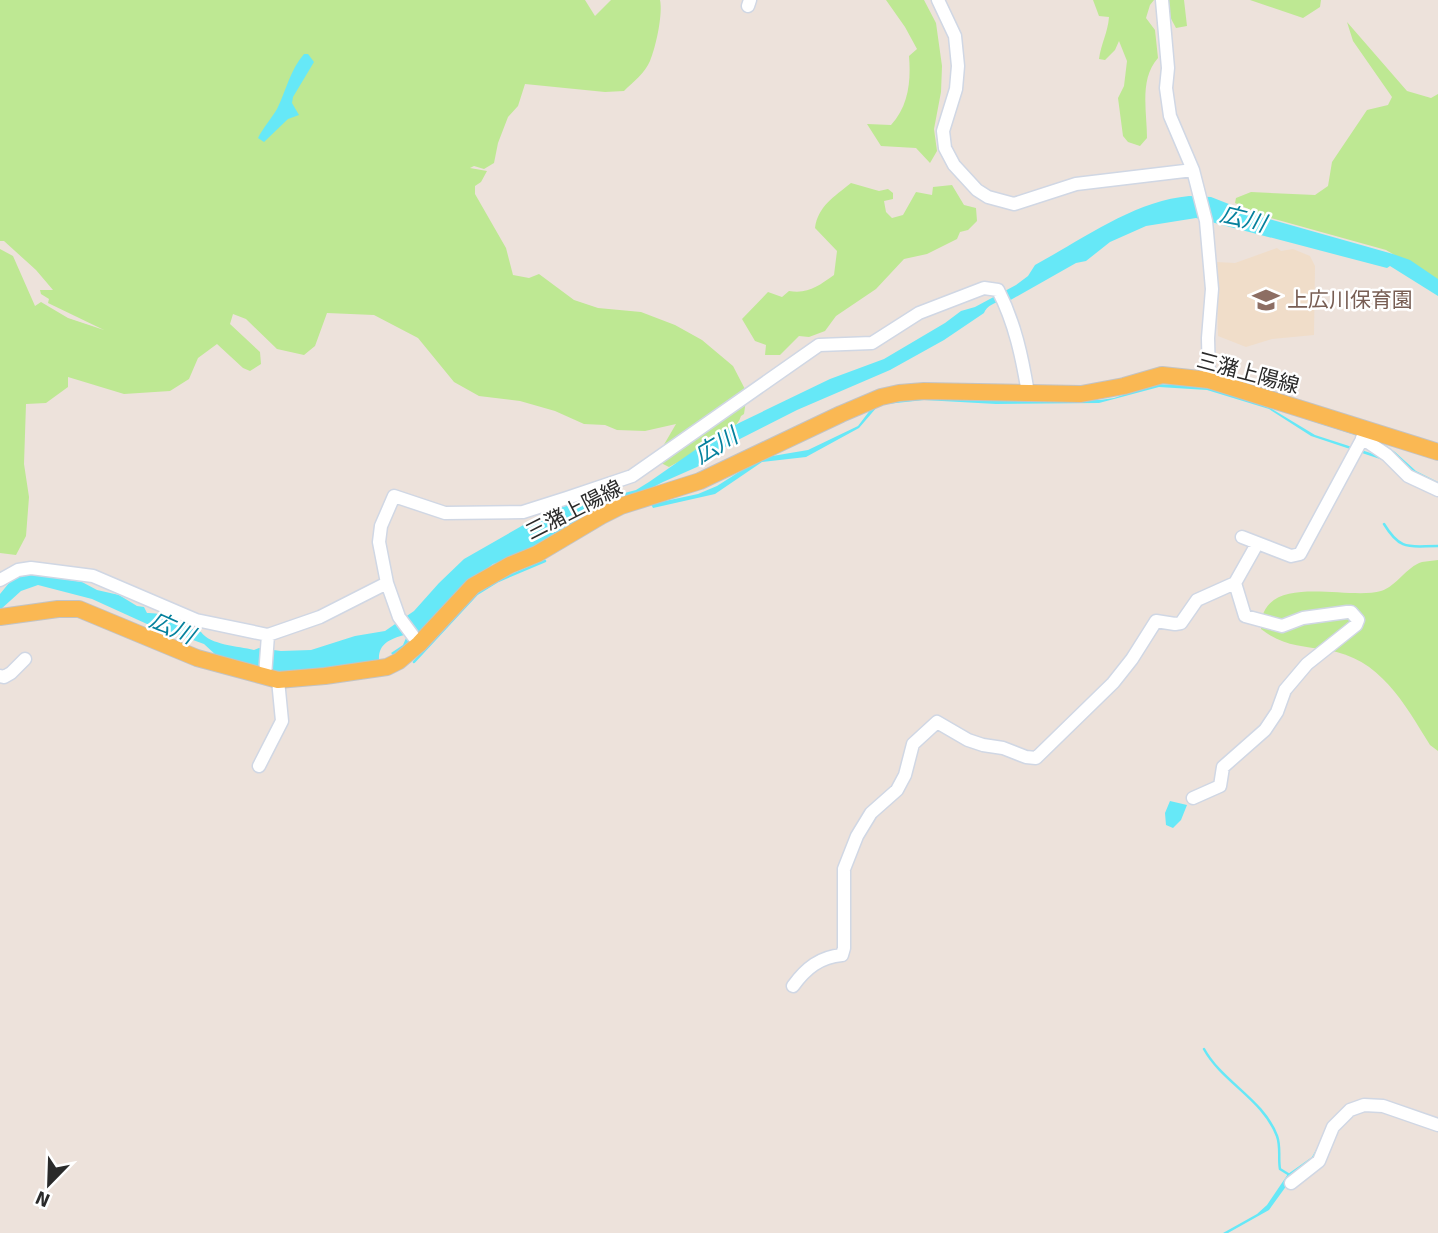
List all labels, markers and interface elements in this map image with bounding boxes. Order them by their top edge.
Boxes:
water label: 広川 [1217,199,1272,239]
school or university icon: 上広川保育園 [1251,285,1281,315]
place label: 上広川保育園 [1287,287,1413,313]
street label: 三潴上陽線 [1194,347,1302,399]
water label: 広川 [689,420,746,470]
street label: 三潴上陽線 [521,475,627,545]
water label: 広川 [145,605,202,652]
north arrow [14,1149,84,1219]
text: N [32,1185,54,1212]

